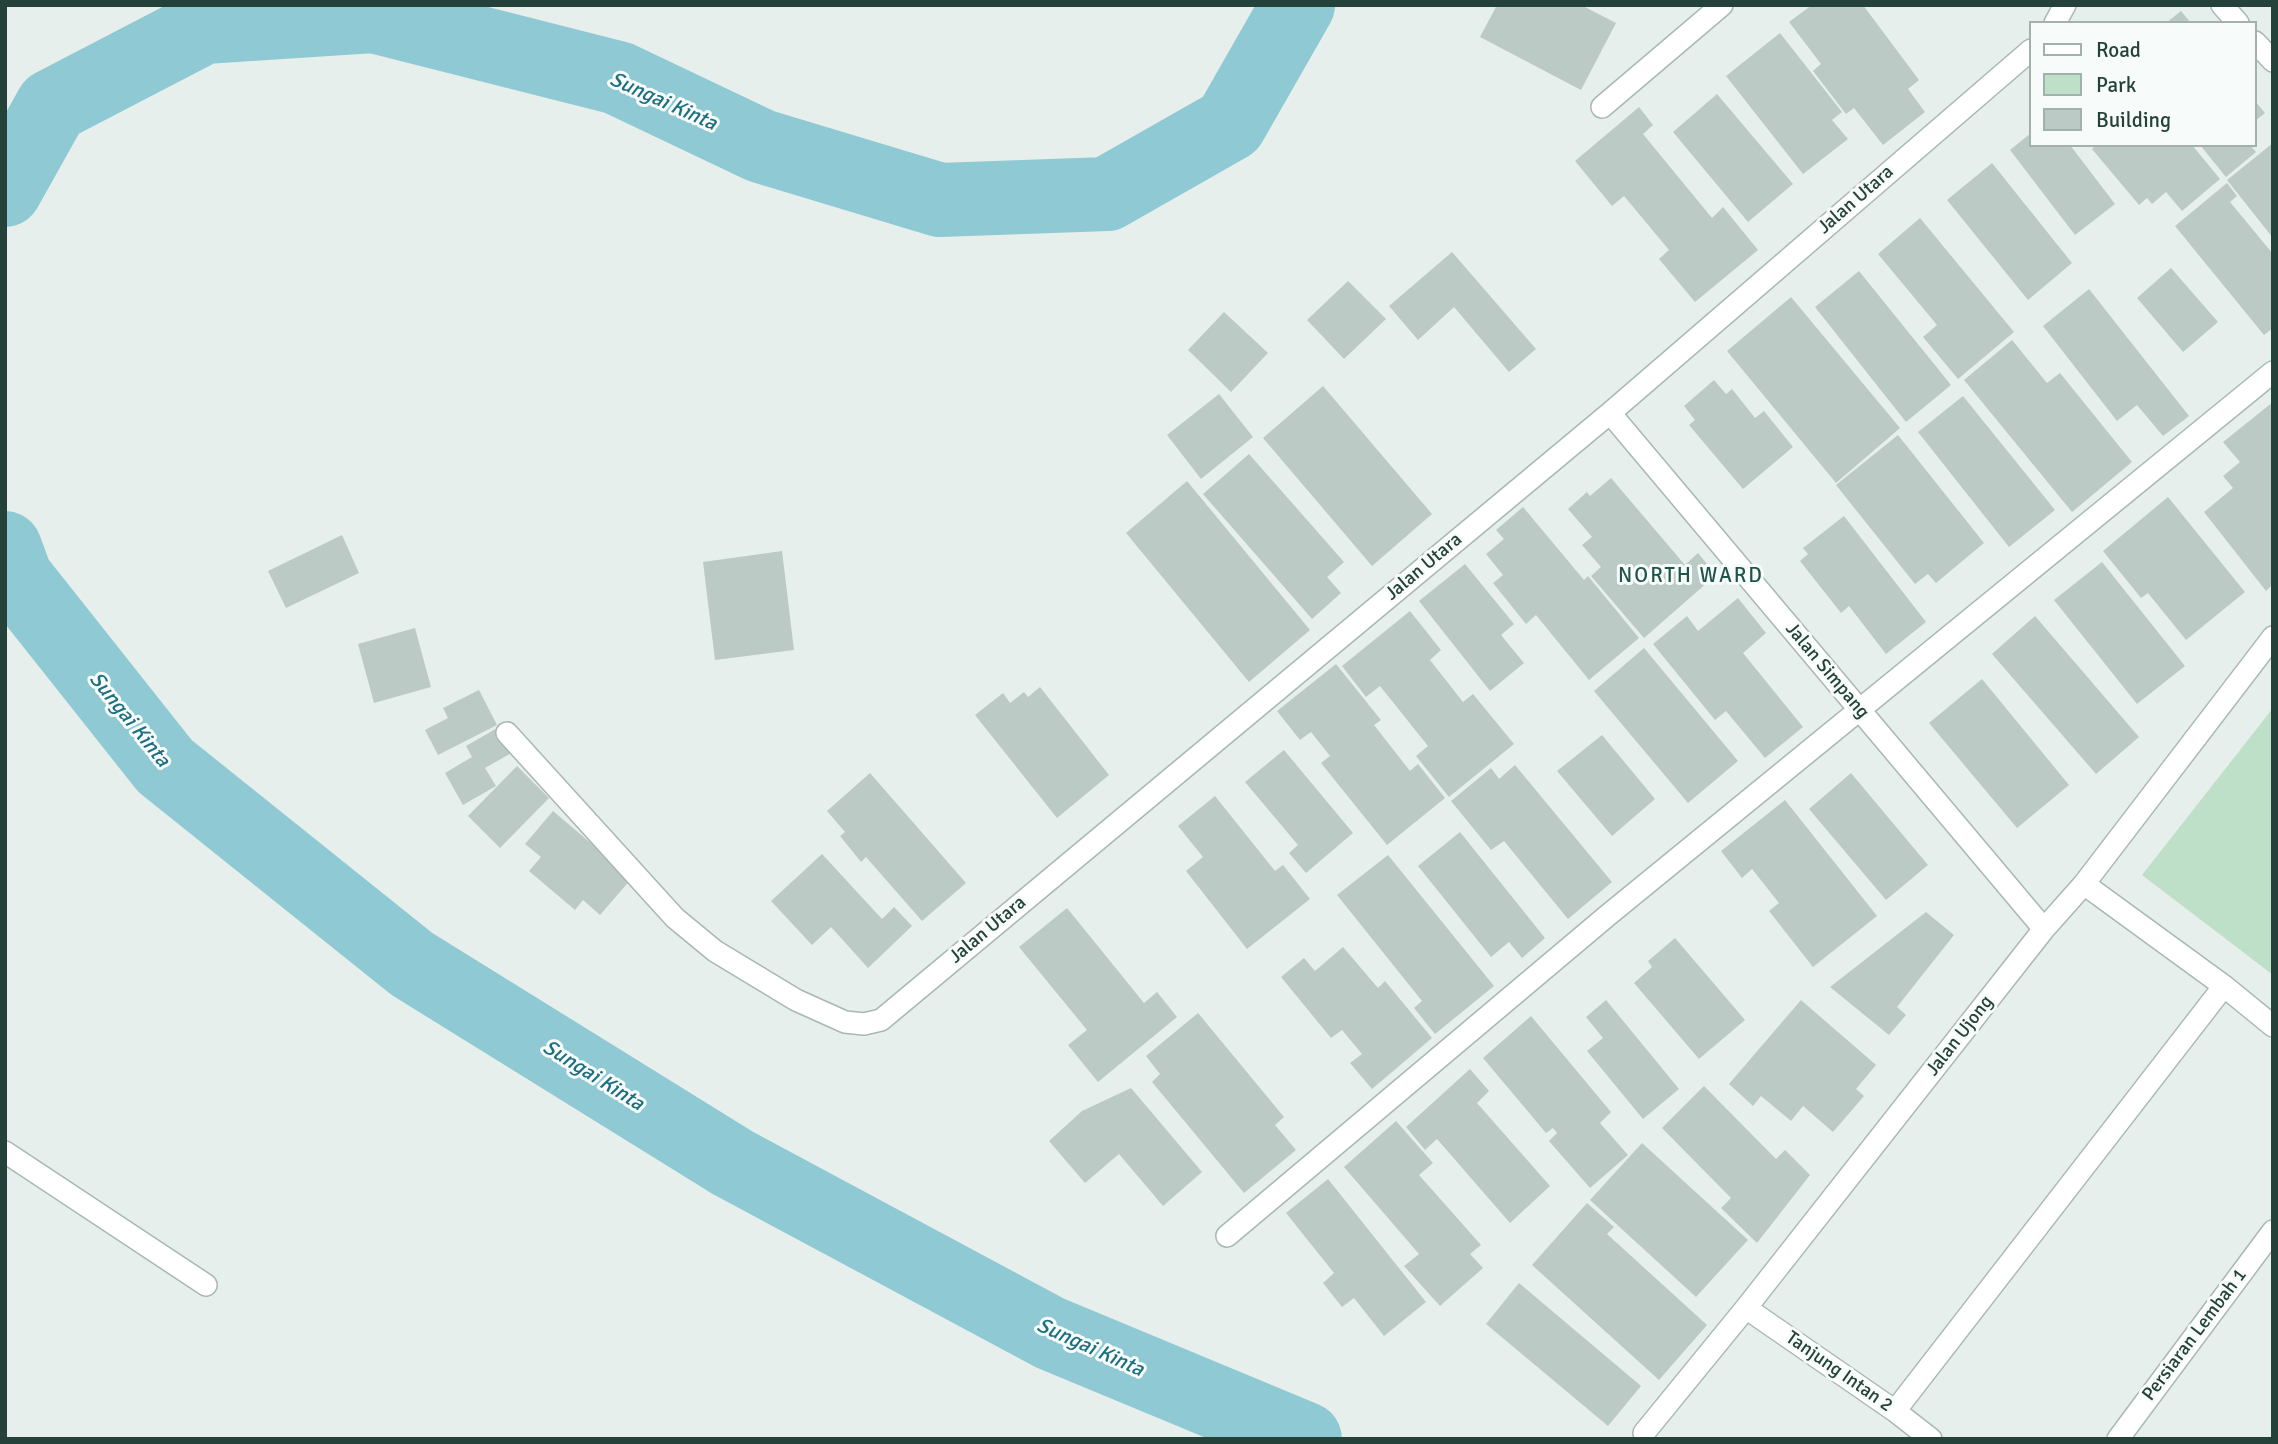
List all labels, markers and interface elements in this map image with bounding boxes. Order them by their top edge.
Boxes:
legend [2030,21,2257,147]
text: Road [2096,37,2141,63]
water label: Sungai Kinta [606,67,720,137]
text: Park [2096,72,2136,98]
text: Building [2096,107,2171,133]
street label: Jalan Utara [1813,161,1899,239]
street label: Jalan Utara [1381,528,1467,606]
district label: NORTH WARD [1619,563,1763,589]
street label: Jalan Simpang [1780,618,1874,724]
water label: Sungai Kinta [83,668,175,772]
street label: Jalan Utara [945,891,1031,969]
street label: Jalan Ujong [1922,991,1998,1081]
water label: Sungai Kinta [538,1035,648,1117]
street label: Persiaran Lembah 1 [2138,1264,2252,1406]
water label: Sungai Kinta [1033,1313,1147,1383]
street label: Tanjung Intan 2 [1781,1327,1897,1417]

